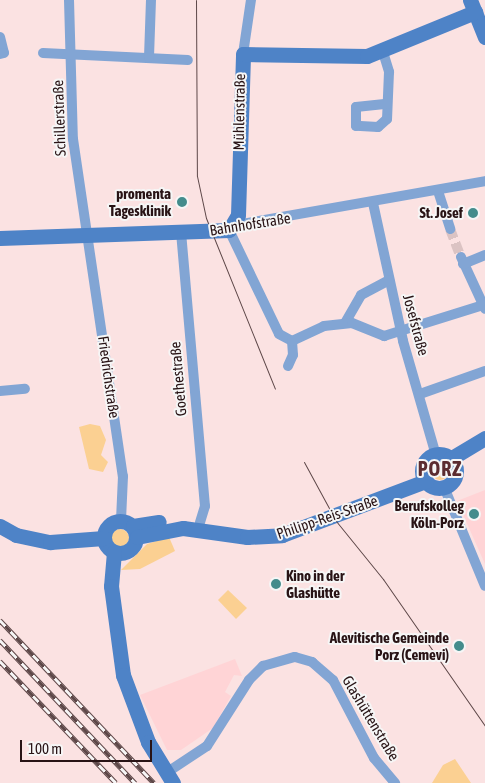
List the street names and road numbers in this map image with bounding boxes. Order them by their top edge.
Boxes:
street label: Mühlenstraße [229,73,249,151]
street label: Schillerstraße [49,80,69,156]
street label: Bahnhofstraße [208,209,292,239]
street label: Josefstraße [399,292,433,358]
street label: Friedrichstraße [94,335,124,419]
street label: Goethestraße [166,341,190,417]
street label: Philipp-Reis-Straße [274,491,380,543]
street label: Glashüttenstraße [339,672,403,764]

